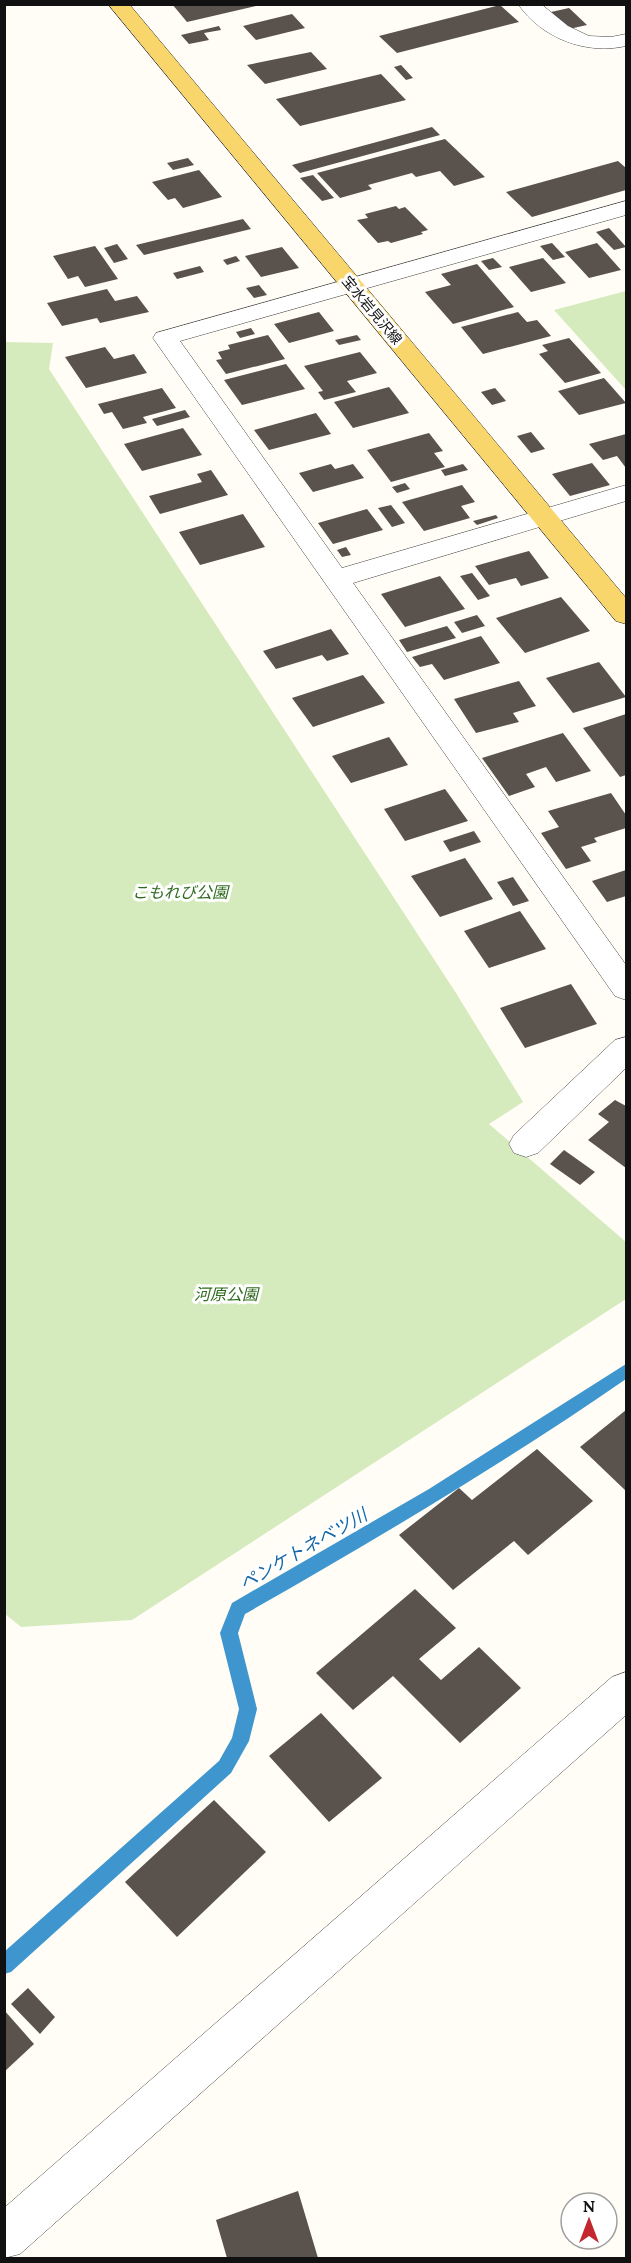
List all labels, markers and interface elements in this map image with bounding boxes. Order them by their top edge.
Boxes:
street label: 宝水岩見沢線 [338,272,406,348]
park label: こもれび公園 [132,882,230,902]
park label: 河原公園 [194,1284,260,1304]
water label: ペンケトネベツ川 [235,1502,373,1595]
north arrow [559,2191,619,2251]
text: N [583,2196,595,2216]

